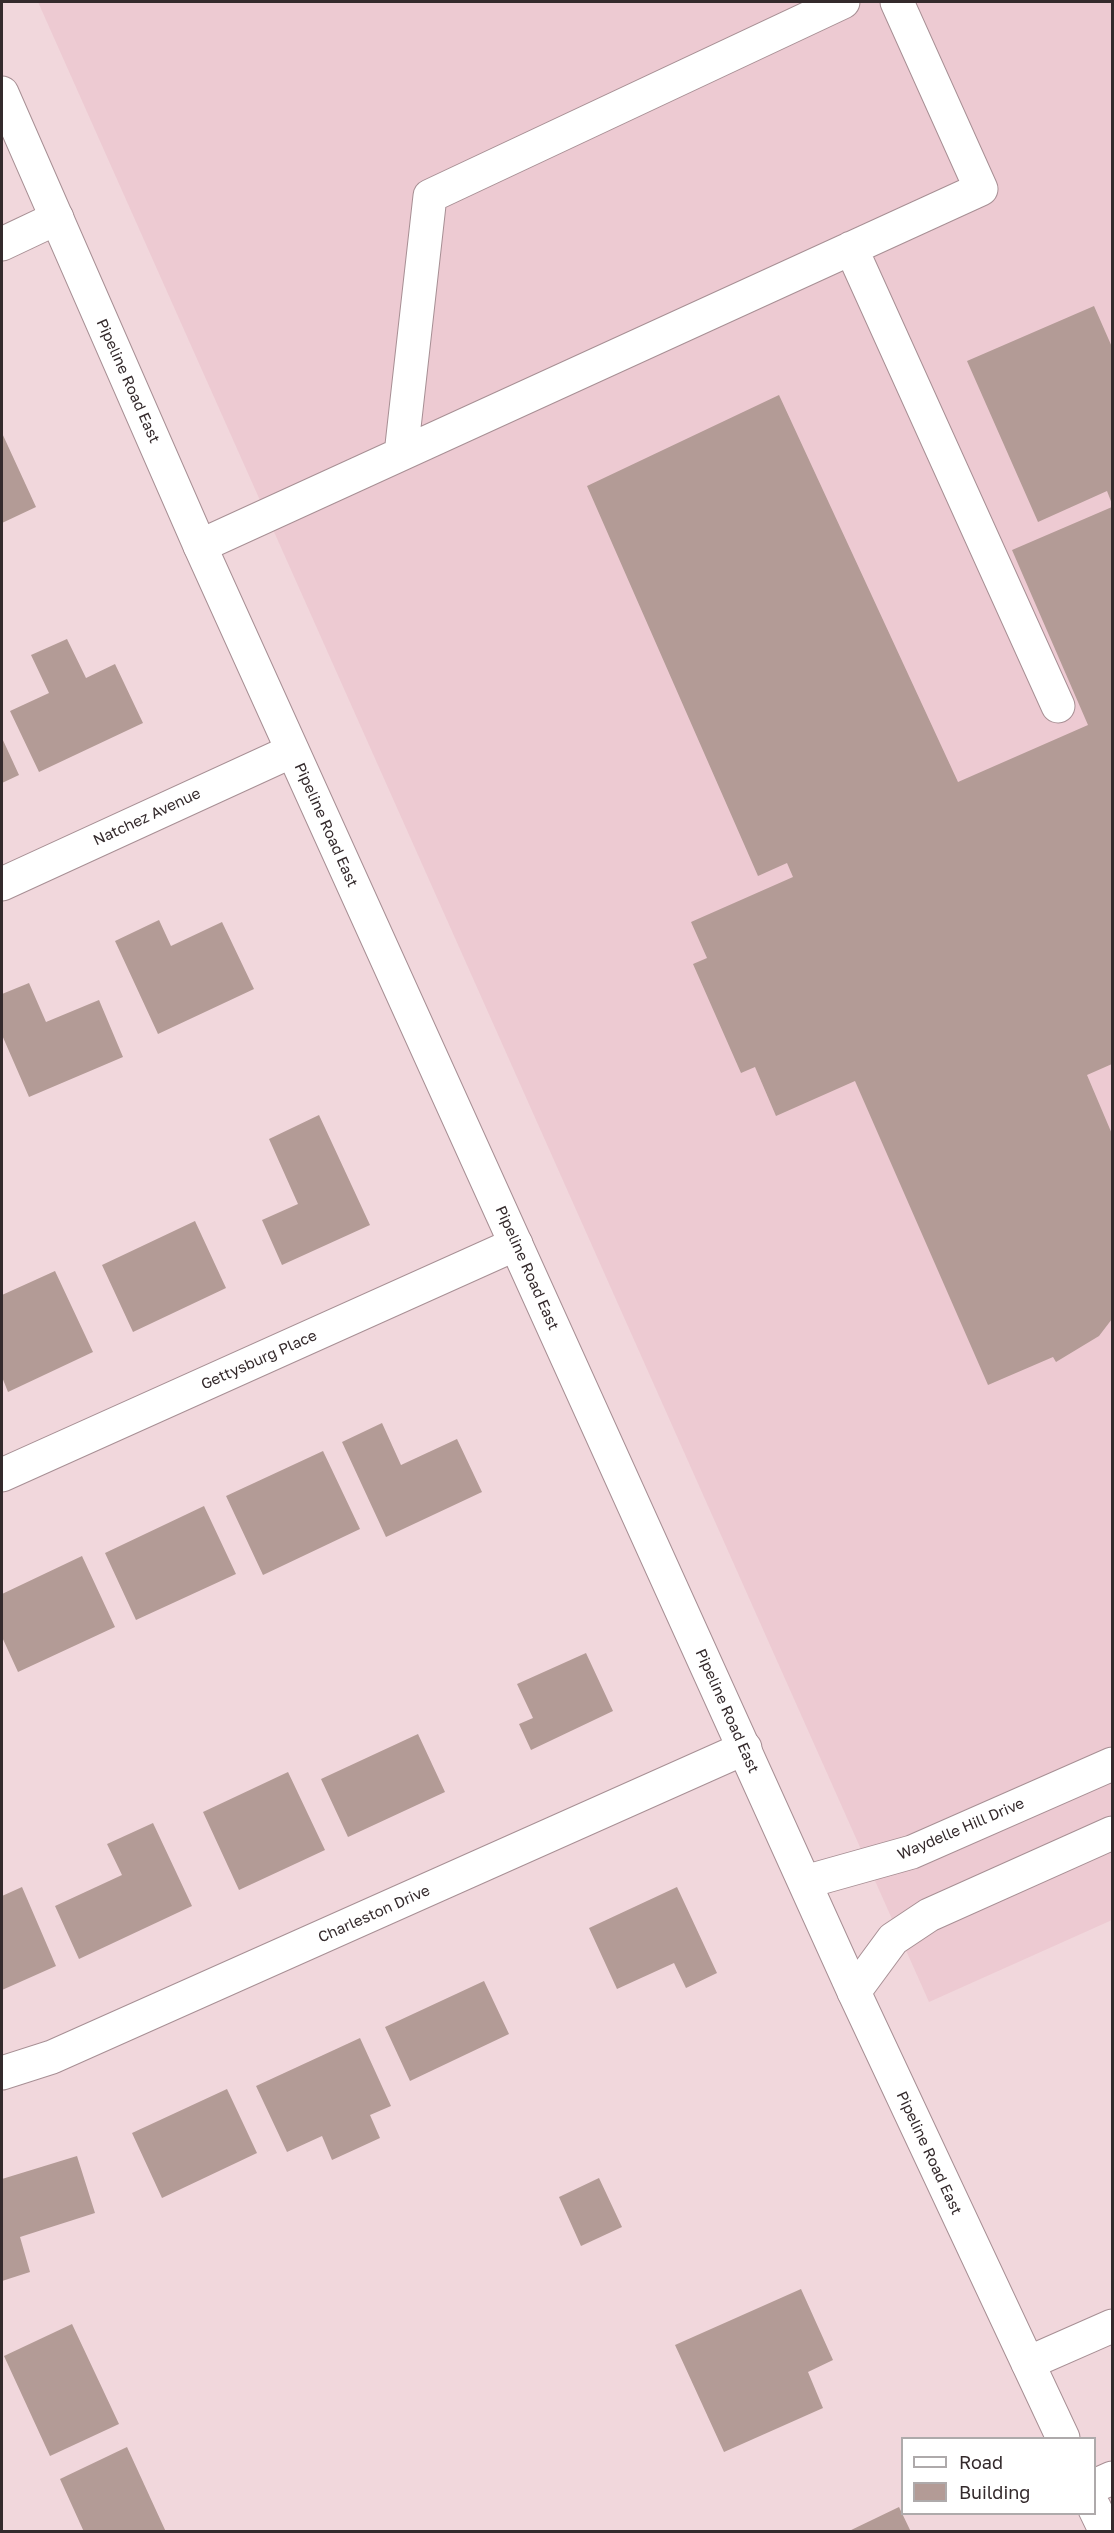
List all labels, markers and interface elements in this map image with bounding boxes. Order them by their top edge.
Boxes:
street label: Pipeline Road East [92,316,164,446]
street label: Pipeline Road East [290,760,362,890]
street label: Natchez Avenue [91,784,203,850]
street label: Pipeline Road East [491,1203,563,1333]
street label: Gettysburg Place [198,1326,320,1394]
street label: Pipeline Road East [691,1646,763,1776]
street label: Waydelle Hill Drive [895,1794,1027,1864]
street label: Charleston Drive [315,1881,433,1947]
street label: Pipeline Road East [892,2088,966,2218]
legend [901,2437,1096,2515]
text: Road [959,2451,1003,2473]
text: Building [959,2481,1030,2503]

